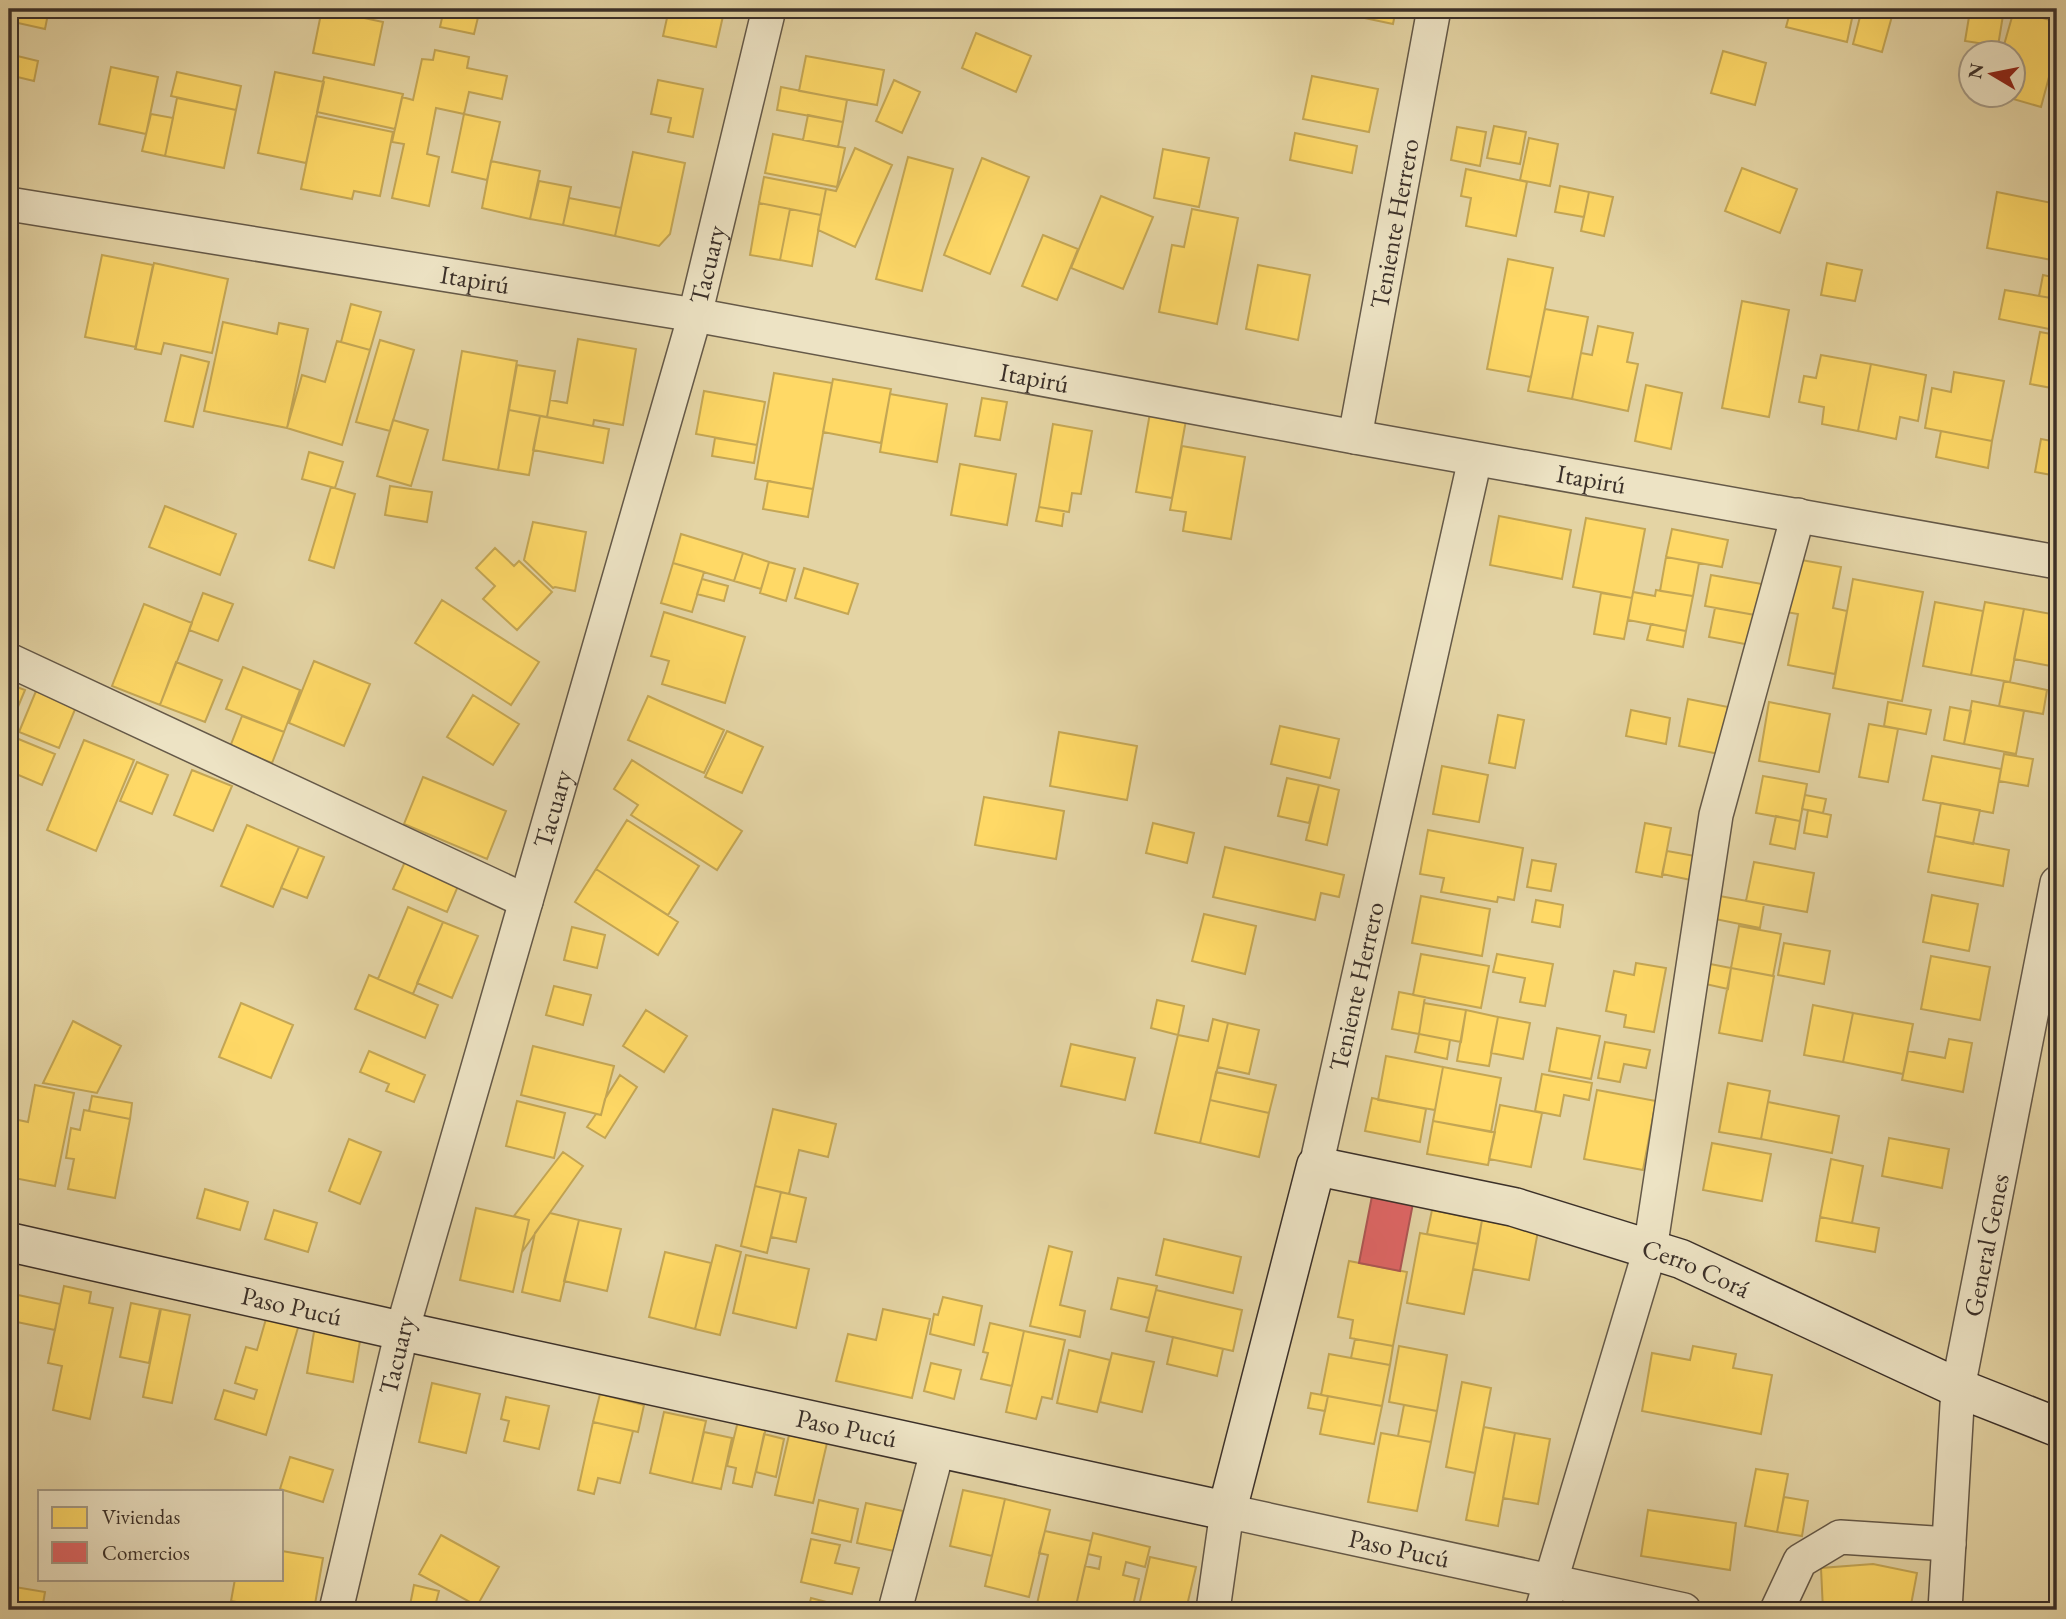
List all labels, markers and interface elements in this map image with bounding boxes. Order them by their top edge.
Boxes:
north arrow [1958,38,2028,108]
text: N [1962,61,1990,81]
street label: Teniente Herrero [1362,136,1427,312]
street label: Tacuary [681,221,733,307]
street label: Itapirú [438,257,512,302]
street label: Itapirú [997,355,1072,401]
street label: Itapirú [1554,456,1629,502]
street label: Tacuary [525,765,580,852]
street label: Teniente Herrero [1321,899,1392,1074]
street label: General Genes [1955,1171,2017,1319]
street label: Cerro Corá [1638,1231,1756,1306]
street label: Paso Pucú [238,1278,346,1334]
street label: Tacuary [371,1311,423,1398]
street label: Paso Pucú [793,1400,900,1456]
legend [38,1490,284,1580]
text: Viviendas [102,1503,180,1530]
street label: Paso Pucú [1345,1521,1453,1576]
text: Comercios [102,1539,190,1566]

